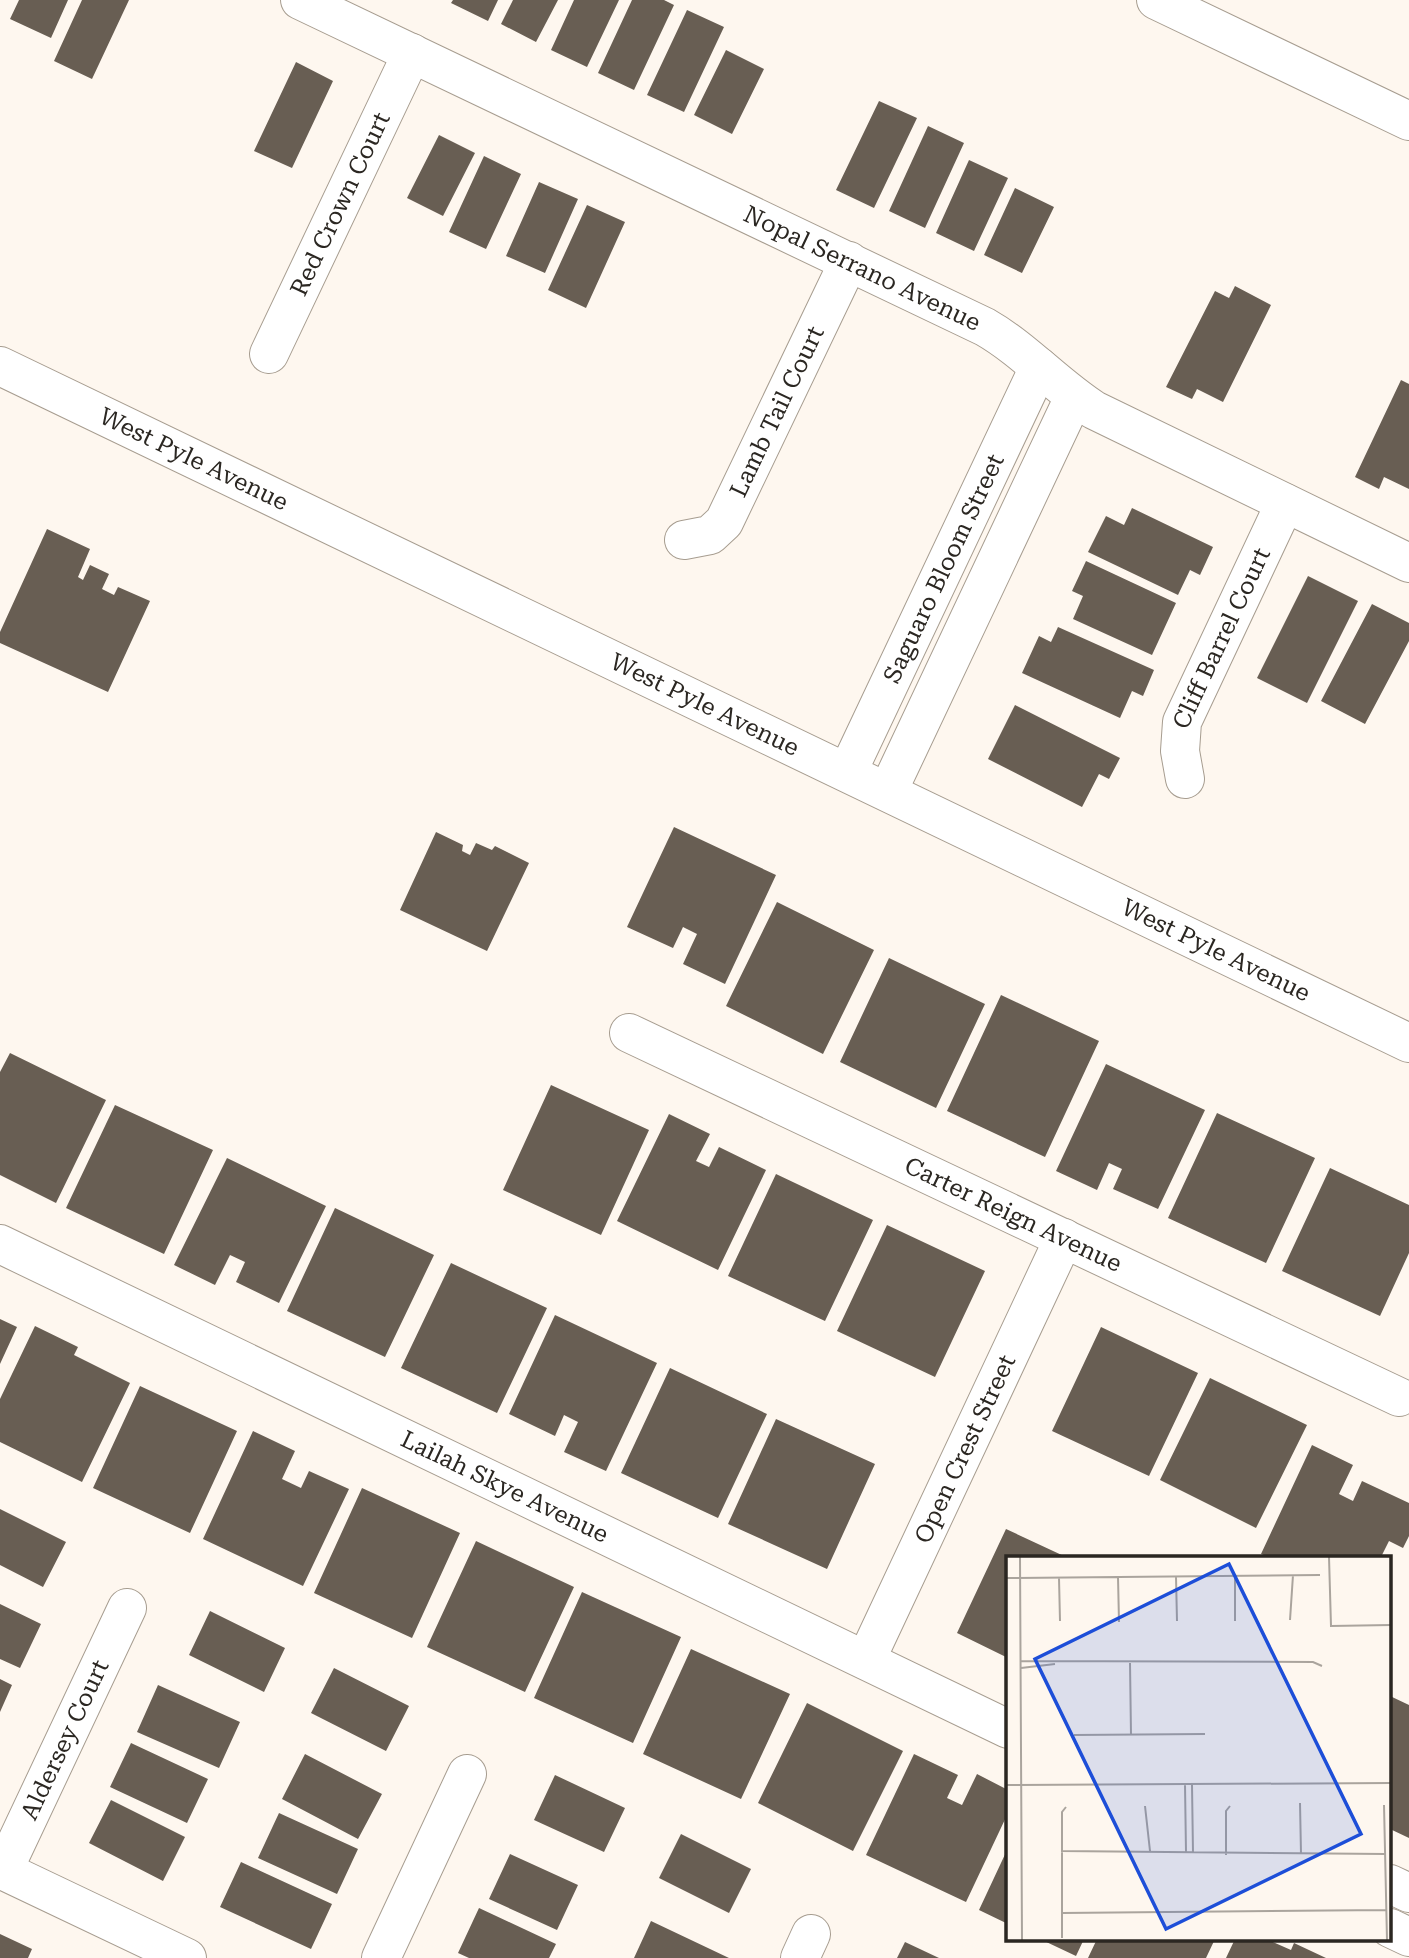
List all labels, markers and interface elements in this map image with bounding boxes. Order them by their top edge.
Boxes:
street label: Red Crown Court [285,108,396,300]
street label: Nopal Serrano Avenue [739,200,985,337]
street label: Lamb Tail Court [724,322,830,502]
street label: West Pyle Avenue [95,402,293,516]
street label: Saguaro Bloom Street [878,449,1010,687]
street label: Cliff Barrel Court [1167,543,1276,733]
street label: West Pyle Avenue [606,647,804,762]
street label: West Pyle Avenue [1117,893,1315,1007]
street label: Carter Reign Avenue [900,1151,1126,1278]
street label: Open Crest Street [909,1350,1021,1548]
street label: Lailah Skye Avenue [396,1425,613,1549]
inset map [1006,1556,1392,1940]
street label: Aldersey Court [15,1655,115,1824]

